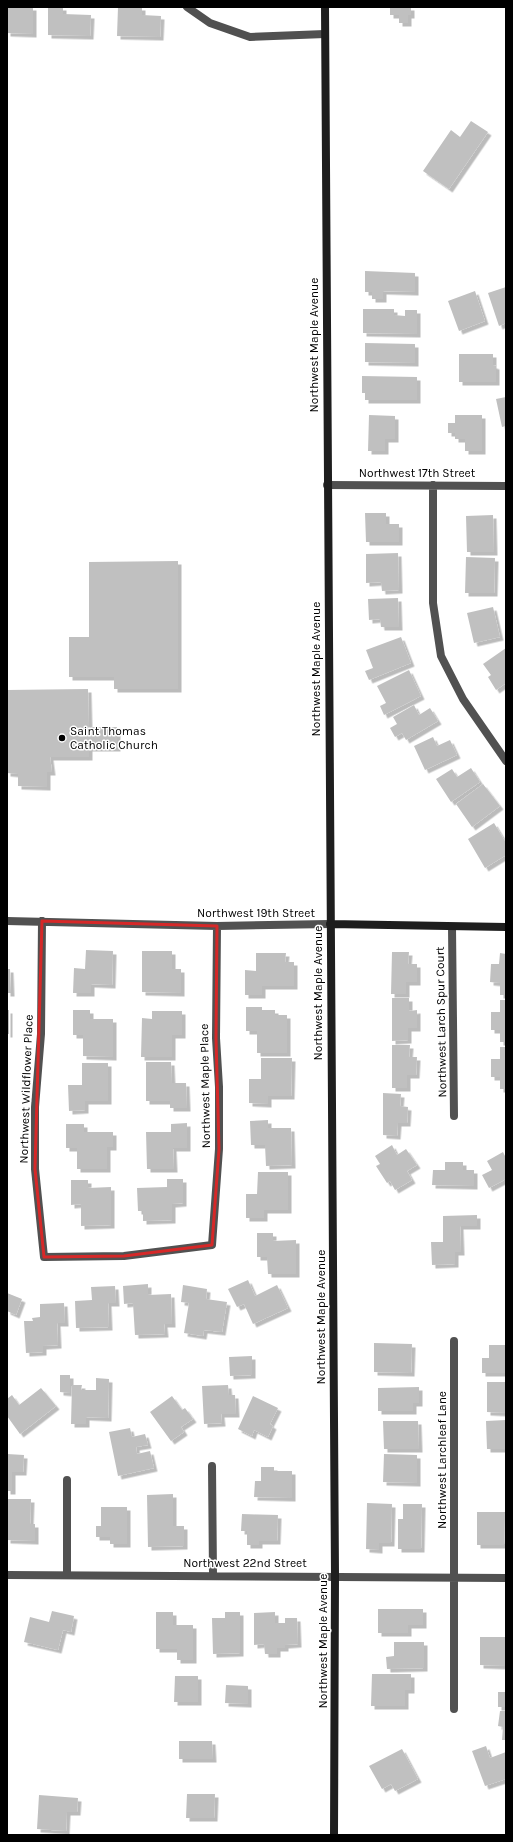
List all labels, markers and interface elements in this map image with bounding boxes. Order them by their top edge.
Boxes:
street label: Northwest Maple Avenue [307,277,321,413]
street label: Northwest 17th Street [359,466,476,480]
street label: Northwest Maple Avenue [309,601,323,737]
place label: Saint Thomas Catholic Church [70,724,158,752]
marker: Saint Thomas Catholic Church [57,733,67,743]
street label: Northwest 19th Street [197,906,315,920]
street label: Northwest Maple Avenue [311,925,325,1061]
street label: Northwest Larch Spur Court [433,946,449,1098]
street label: Northwest Wildflower Place [16,1014,36,1164]
street label: Northwest Maple Place [197,1024,213,1148]
street label: Northwest Maple Avenue [314,1249,328,1385]
street label: Northwest Larchleaf Lane [435,1391,449,1529]
street label: Northwest 22nd Street [183,1556,307,1570]
street label: Northwest Maple Avenue [316,1573,330,1709]

